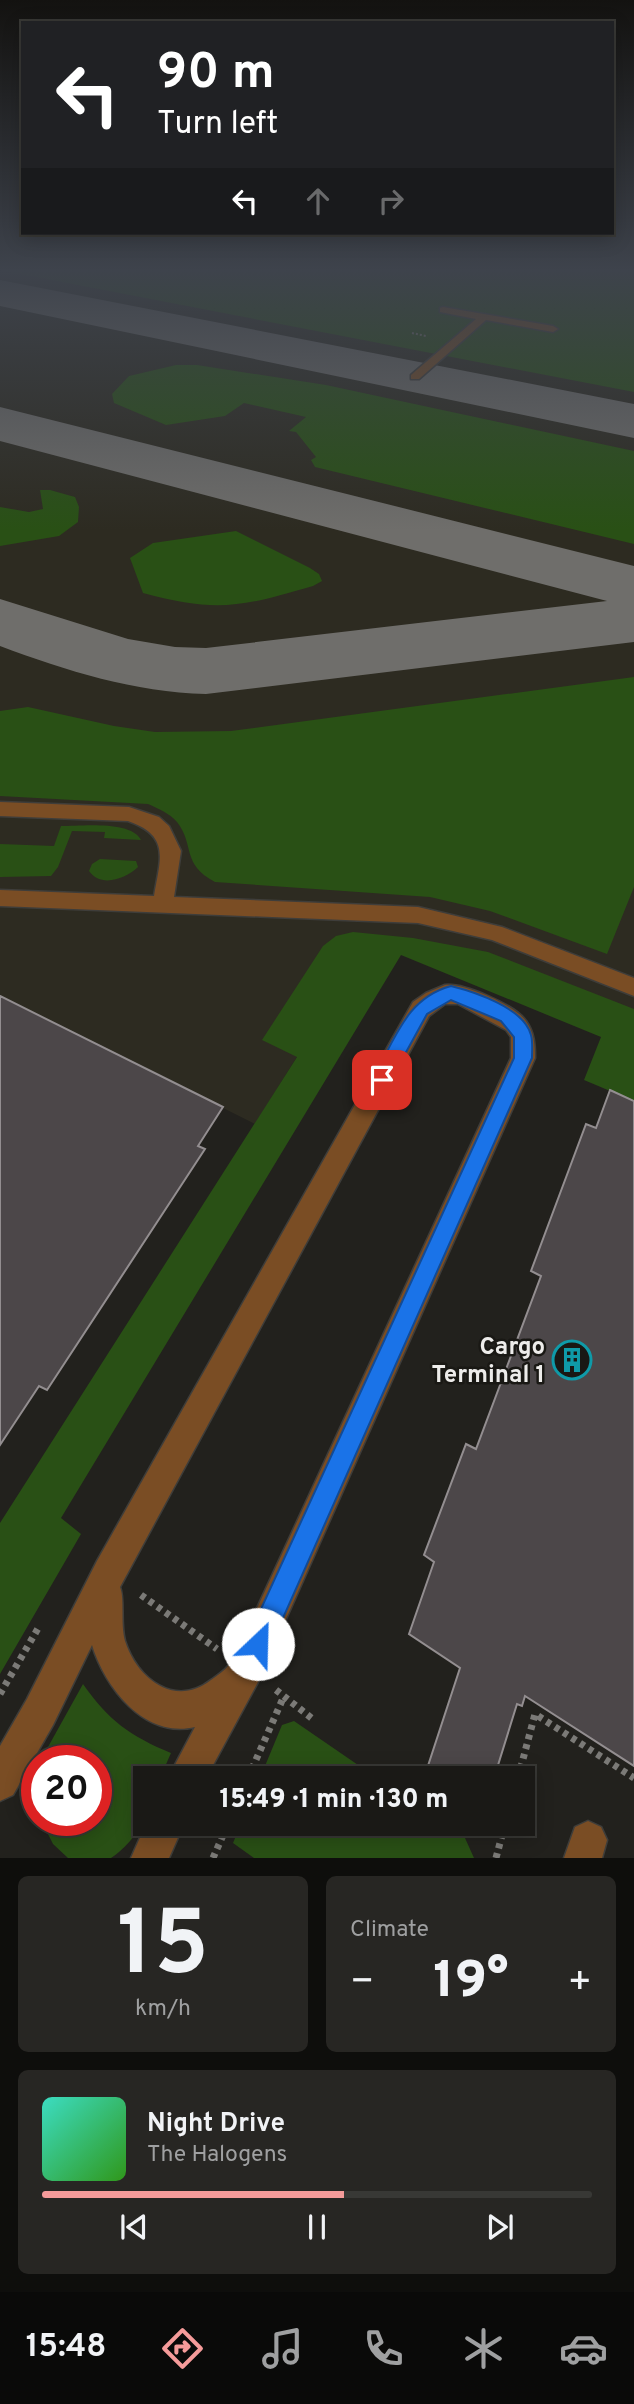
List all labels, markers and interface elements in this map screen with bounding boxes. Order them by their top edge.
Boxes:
text: 90 m [157,44,275,106]
icon: left [42,49,133,140]
text: Turn left [157,105,278,145]
icon: left [226,182,264,220]
icon: ahead [299,182,337,220]
icon: right [372,182,410,220]
pin [352,1050,412,1110]
icon: arrive [363,1061,401,1099]
place label: Cargo Terminal 1 [431,1333,545,1391]
building icon: Cargo Terminal 1 [551,1339,593,1381]
position arrow [221,1607,295,1681]
speed limit sign: 20 [21,1745,112,1836]
text: 15:49 · 1 min · 130 m [220,1784,448,1817]
text: 15 [117,1892,209,2007]
text: Climate [350,1916,429,1945]
text: 19° [433,1950,509,2016]
text: − [350,1959,375,2008]
text: + [567,1959,592,2008]
text: km/h [135,1995,191,2024]
text: Night Drive [147,2108,285,2141]
text: The Halogens [147,2141,287,2170]
icon: previous [115,2208,153,2246]
icon: pause [298,2208,336,2246]
icon: next [481,2208,519,2246]
icon: directions [158,2324,207,2373]
icon: music [258,2324,307,2373]
icon: phone [359,2324,408,2373]
icon: climate [459,2324,508,2373]
icon: car [559,2324,608,2373]
text: 15:48 [26,2328,107,2368]

